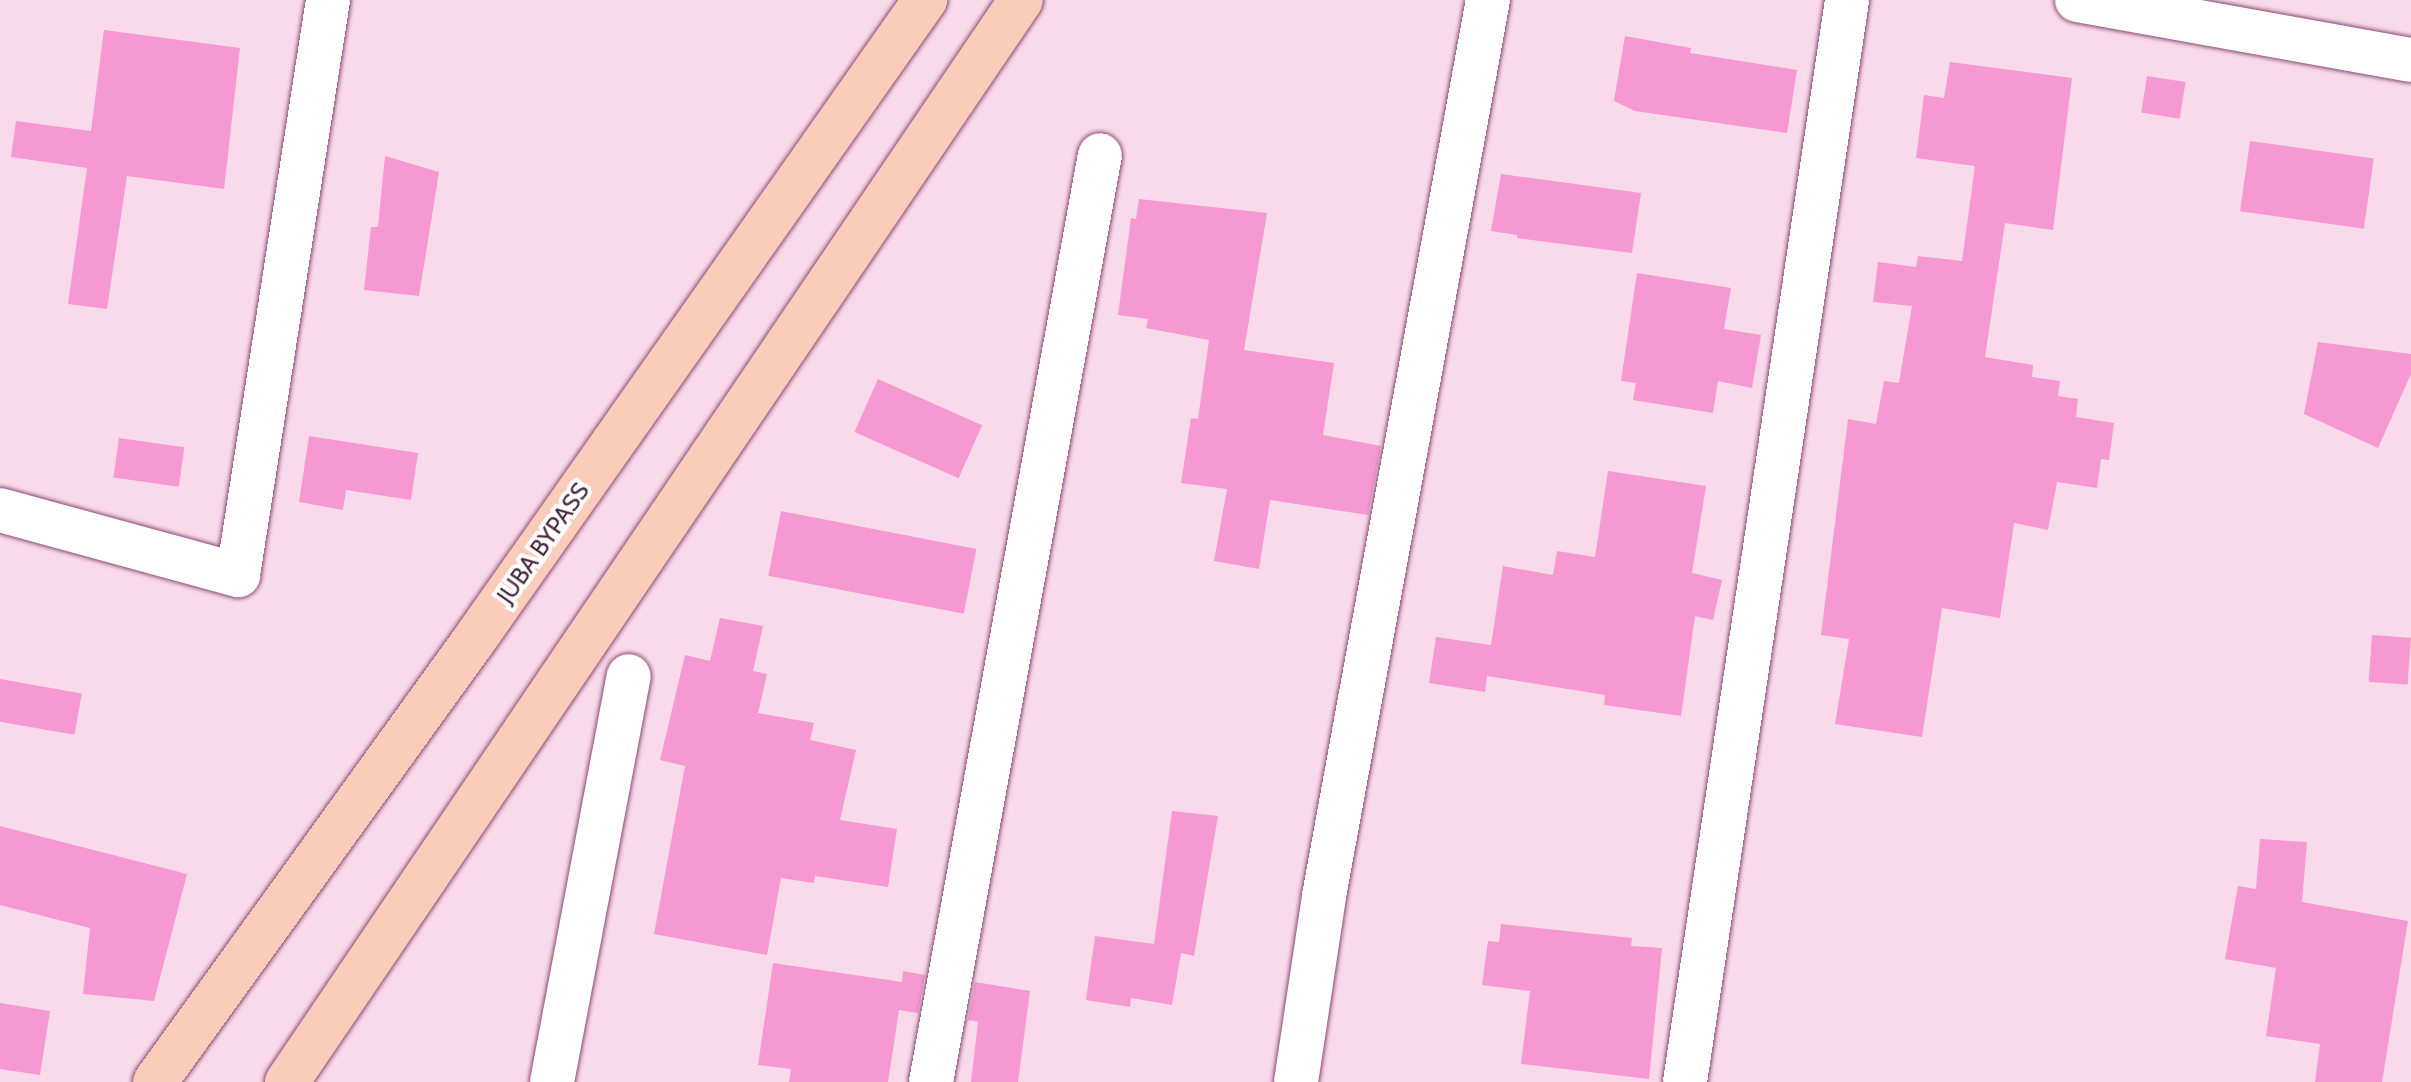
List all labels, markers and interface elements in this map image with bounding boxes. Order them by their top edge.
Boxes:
street label: JUBA BYPASS [491,477,595,609]

